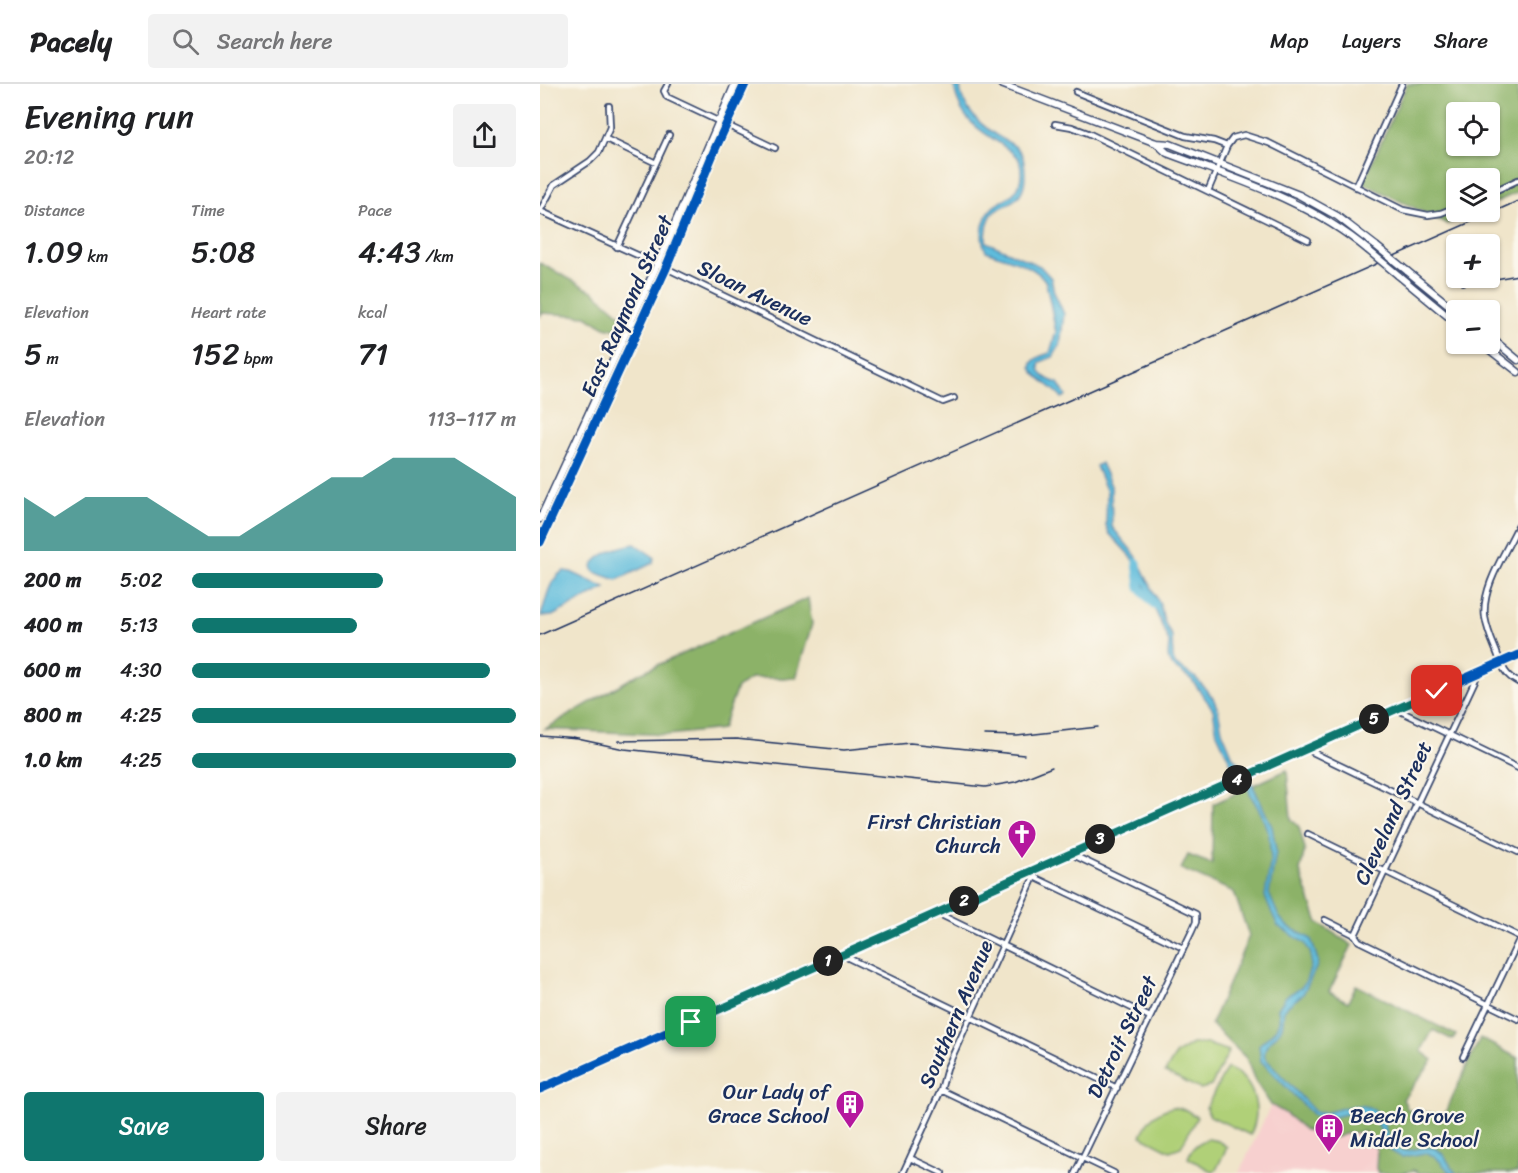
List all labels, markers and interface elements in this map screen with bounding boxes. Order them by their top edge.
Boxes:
search box [148,14,568,68]
text: Pacely [30,17,112,66]
text: Search here [217,22,333,61]
text: Map [1270,22,1309,60]
text: Layers [1342,22,1401,60]
text: Share [1434,22,1488,60]
icon: search [169,25,202,58]
text: Evening run [24,88,194,146]
map controls [1446,102,1500,354]
button: locate [1446,102,1500,156]
button: share [453,104,516,167]
text: 20:12 [24,140,74,175]
button: layers [1446,168,1500,222]
text: Distance [24,196,85,225]
text: Time [191,196,225,225]
text: Pace [358,196,392,225]
street label: East Raymond Street [570,207,685,403]
text: 1.09 [24,225,83,279]
text: 5:08 [191,225,255,279]
text: 4:43 [358,225,421,279]
button: + [1446,234,1500,288]
text: km [83,242,108,271]
text: /km [421,242,454,271]
street label: Sloan Avenue [691,249,819,337]
text: Elevation [24,298,89,327]
text: Heart rate [191,298,266,327]
text: kcal [358,298,387,327]
button: − [1446,300,1500,354]
text: 5 [24,327,42,381]
text: 152 [191,327,240,381]
text: 71 [358,327,388,381]
text: m [42,344,59,373]
text: bpm [240,344,273,373]
text: Elevation [24,402,105,437]
text: 113–117 m [427,402,516,437]
text: 200 m [24,563,81,598]
text: 5:02 [120,563,162,598]
text: 400 m [24,608,82,643]
text: 5:13 [120,608,158,643]
text: 600 m [24,653,81,688]
text: 4:30 [120,653,162,688]
pin [1411,665,1462,716]
icon: check [1420,674,1453,707]
text: 800 m [24,698,82,733]
text: 4:25 [120,698,162,733]
pin: 5 [1359,704,1389,734]
text: 5 [1369,704,1379,733]
street label: Cleveland Street [1343,734,1443,892]
text: 1.0 km [24,743,82,778]
text: 4:25 [120,743,162,778]
pin: 4 [1222,765,1252,795]
text: 4 [1232,765,1242,794]
place label: First Christian Church [868,803,1001,865]
church icon: First Christian Church [1006,818,1038,860]
pin: 3 [1085,824,1115,854]
text: 3 [1096,824,1104,853]
pin: 2 [949,886,979,916]
text: 2 [959,886,969,915]
street label: Southern Avenue [908,934,1004,1094]
pin: 1 [813,946,843,976]
text: 1 [825,946,831,975]
street label: Detroit Street [1076,968,1169,1105]
pin [665,996,716,1047]
icon: arrive [674,1005,707,1038]
place label: Our Lady of Grace School [708,1073,832,1135]
building icon: Our Lady of Grace School [834,1088,866,1130]
button: Save [24,1092,264,1161]
button: Share [276,1092,516,1161]
place label: Beech Grove Middle School [1350,1097,1480,1159]
building icon: Beech Grove Middle School [1313,1112,1345,1154]

